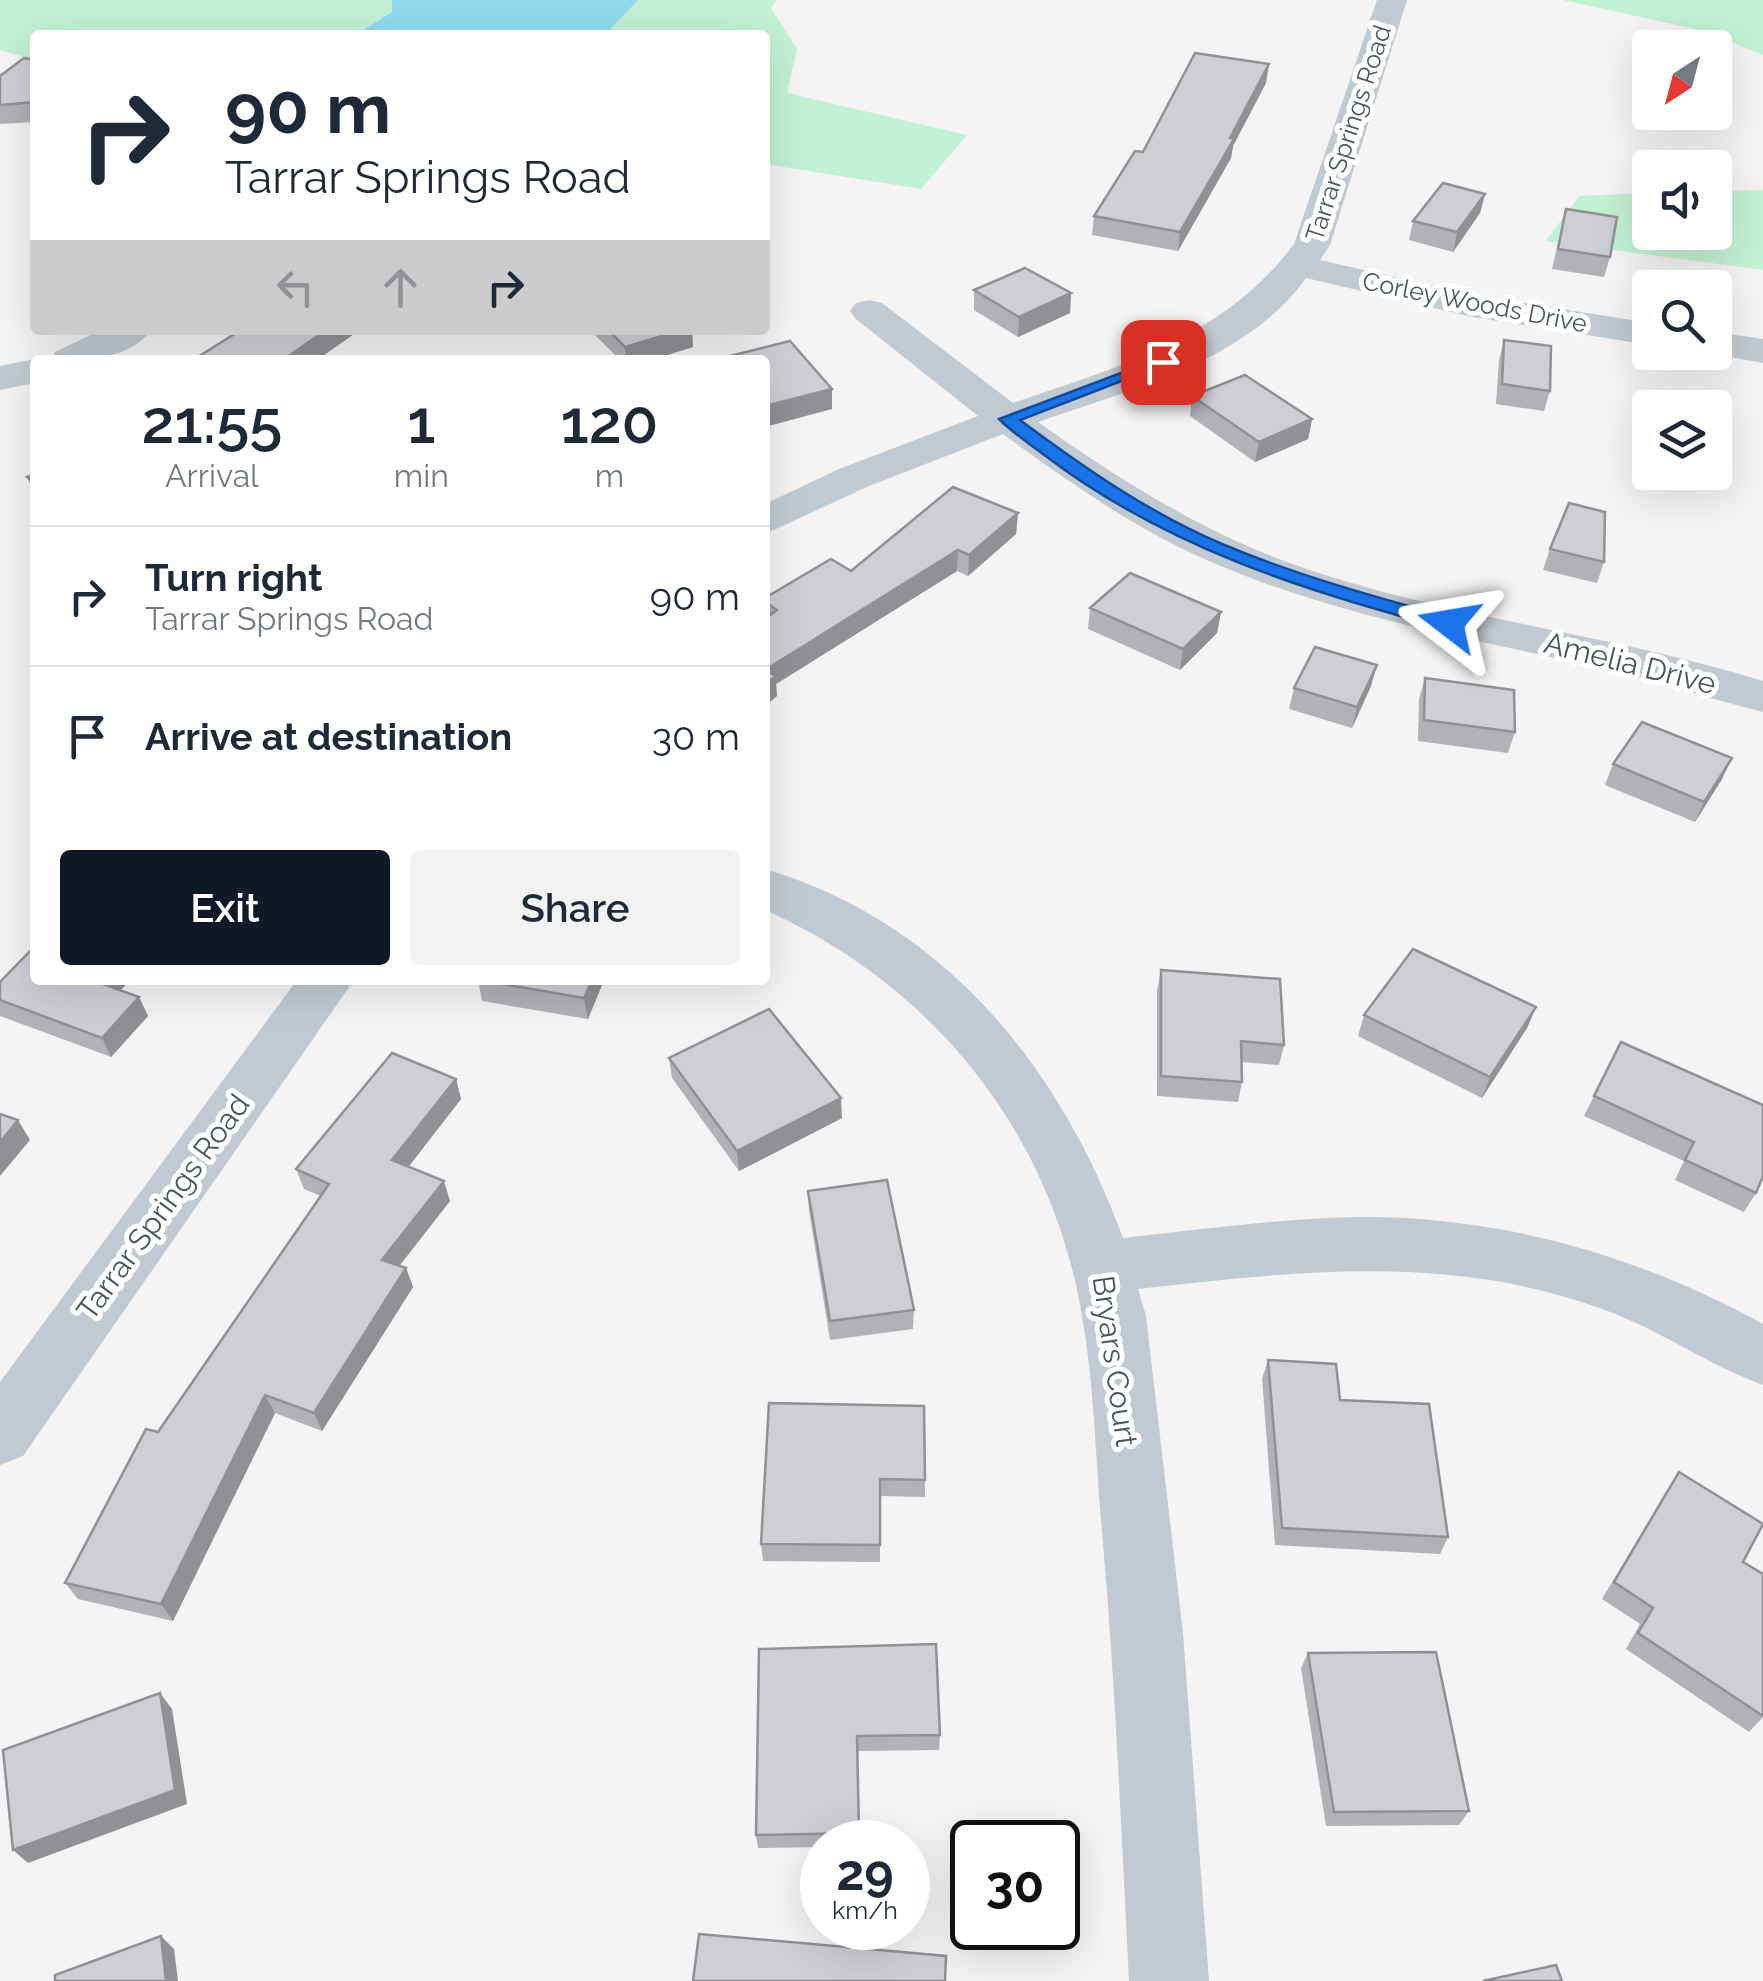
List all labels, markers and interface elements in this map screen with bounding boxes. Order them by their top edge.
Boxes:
street label: Tarrar Springs Road [1299,21,1397,245]
north arrow [1632,30,1732,130]
map controls [1632,30,1732,490]
text: 90 m [225,67,391,149]
icon: right [60,70,190,200]
button: sound [1632,150,1732,250]
text: Tarrar Springs Road [225,151,630,204]
icon: left [268,260,323,315]
icon: ahead [373,260,428,315]
icon: right [478,260,533,315]
street label: Corley Woods Drive [1360,266,1590,338]
button: search [1632,270,1732,370]
pin [1121,320,1206,405]
icon: arrive [1136,335,1191,390]
text: 21:55 [142,387,282,457]
text: 1 [407,387,435,457]
text: 120 [560,387,658,457]
button: layers [1632,390,1732,490]
text: Arrival [165,457,259,494]
text: min [394,457,449,494]
text: m [595,457,624,494]
text: Turn right [145,555,322,600]
icon: right [60,569,115,624]
position arrow [1397,571,1501,675]
text: 90 m [650,574,740,619]
text: Tarrar Springs Road [145,600,433,637]
street label: Amelia Drive [1541,625,1719,701]
icon: arrive [60,709,115,764]
text: Arrive at destination [145,714,512,759]
text: 30 m [652,714,740,759]
button: Exit [60,850,390,965]
button: Share [410,850,740,965]
street label: Tarrar Springs Road [69,1087,257,1327]
street label: Bryars Court [1086,1273,1144,1449]
speed limit sign: 30 [950,1820,1080,1950]
text: 29 [836,1843,894,1902]
text: km/h [832,1895,898,1925]

